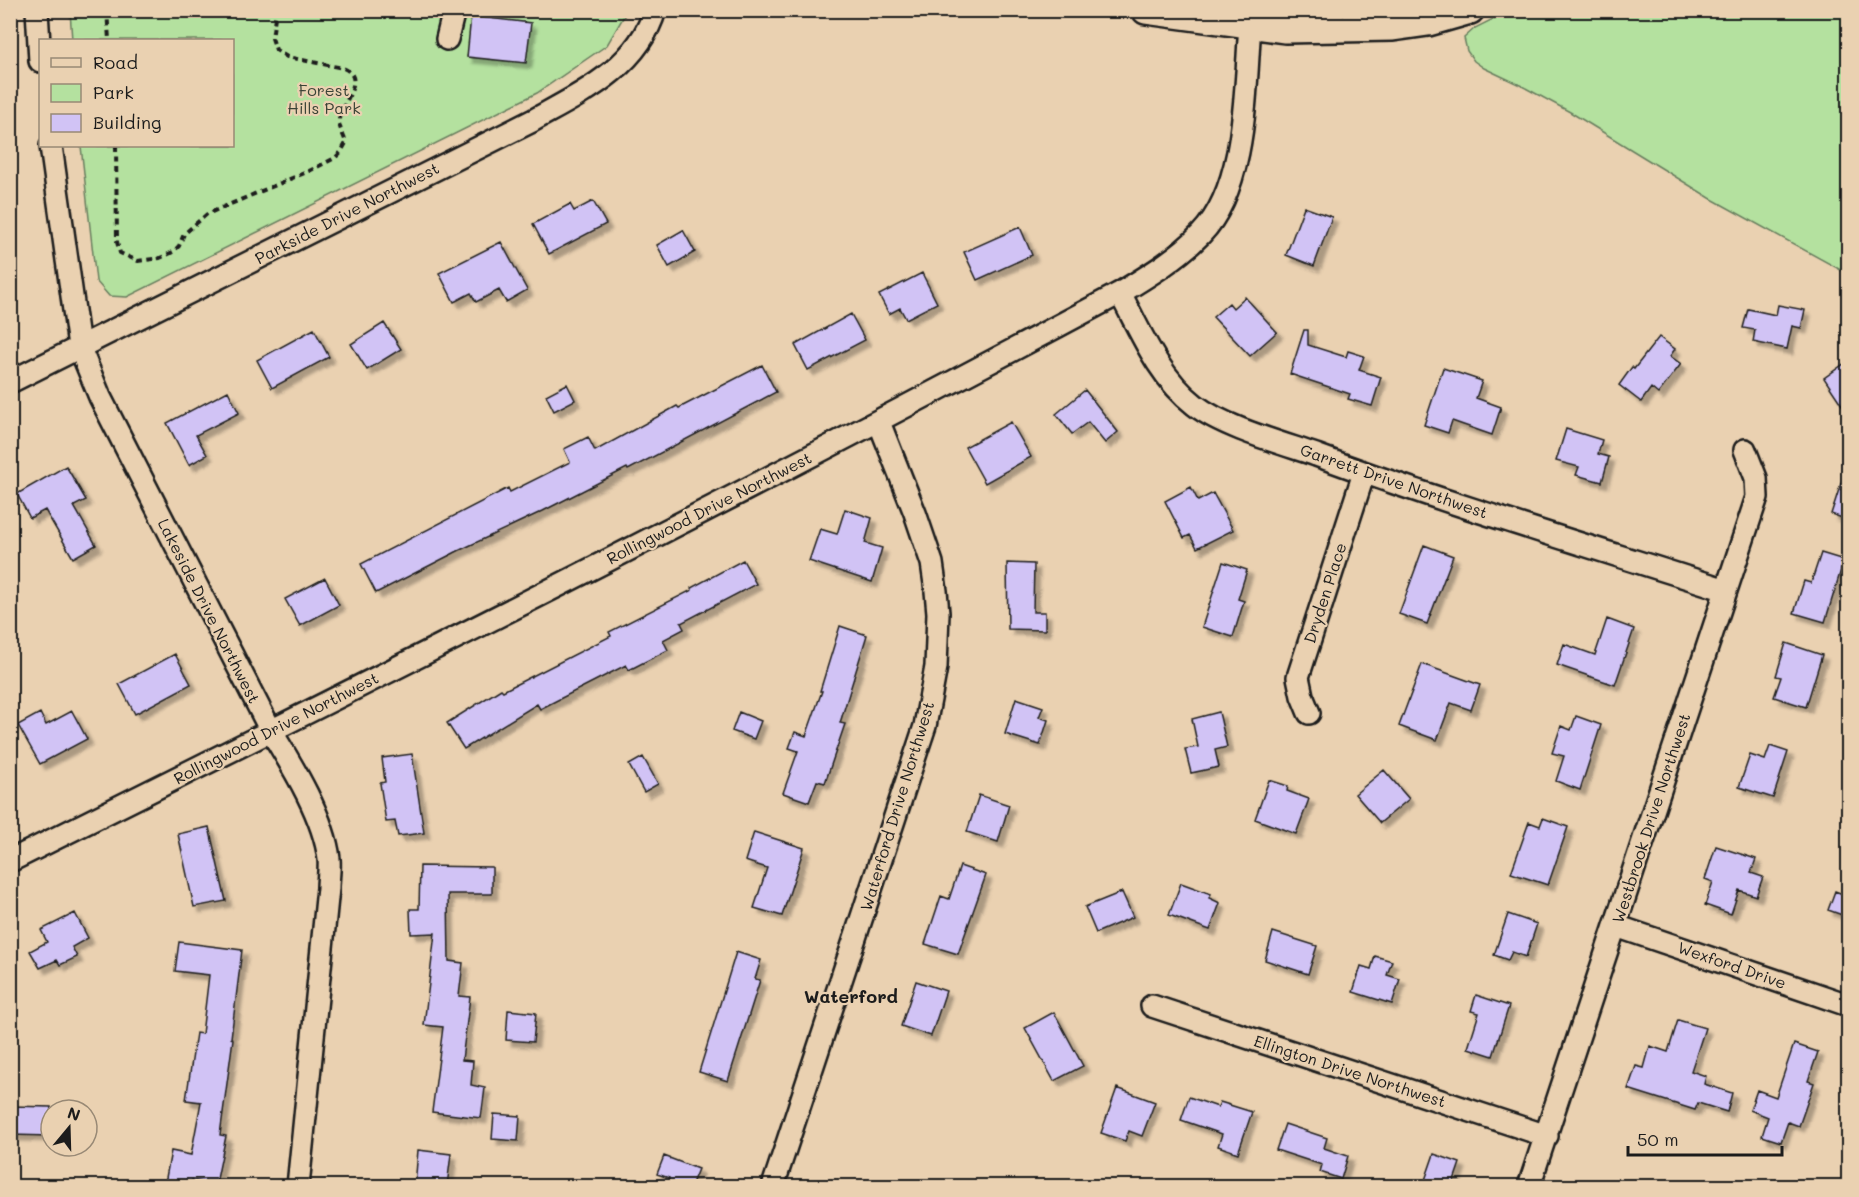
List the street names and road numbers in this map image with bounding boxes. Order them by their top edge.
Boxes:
street label: Parkside Drive Northwest [251,157,442,268]
street label: Garrett Drive Northwest [1298,439,1491,523]
street label: Rollingwood Drive Northwest [603,447,815,569]
street label: Lakeside Drive Northwest [154,515,265,707]
street label: Dryden Place [1298,540,1351,646]
street label: Rollingwood Drive Northwest [170,667,382,789]
street label: Waterford Drive Northwest [855,699,938,913]
street label: Westbrook Drive Northwest [1607,710,1694,925]
street label: Wexford Drive [1675,936,1789,993]
street label: Ellington Drive Northwest [1251,1030,1449,1112]

